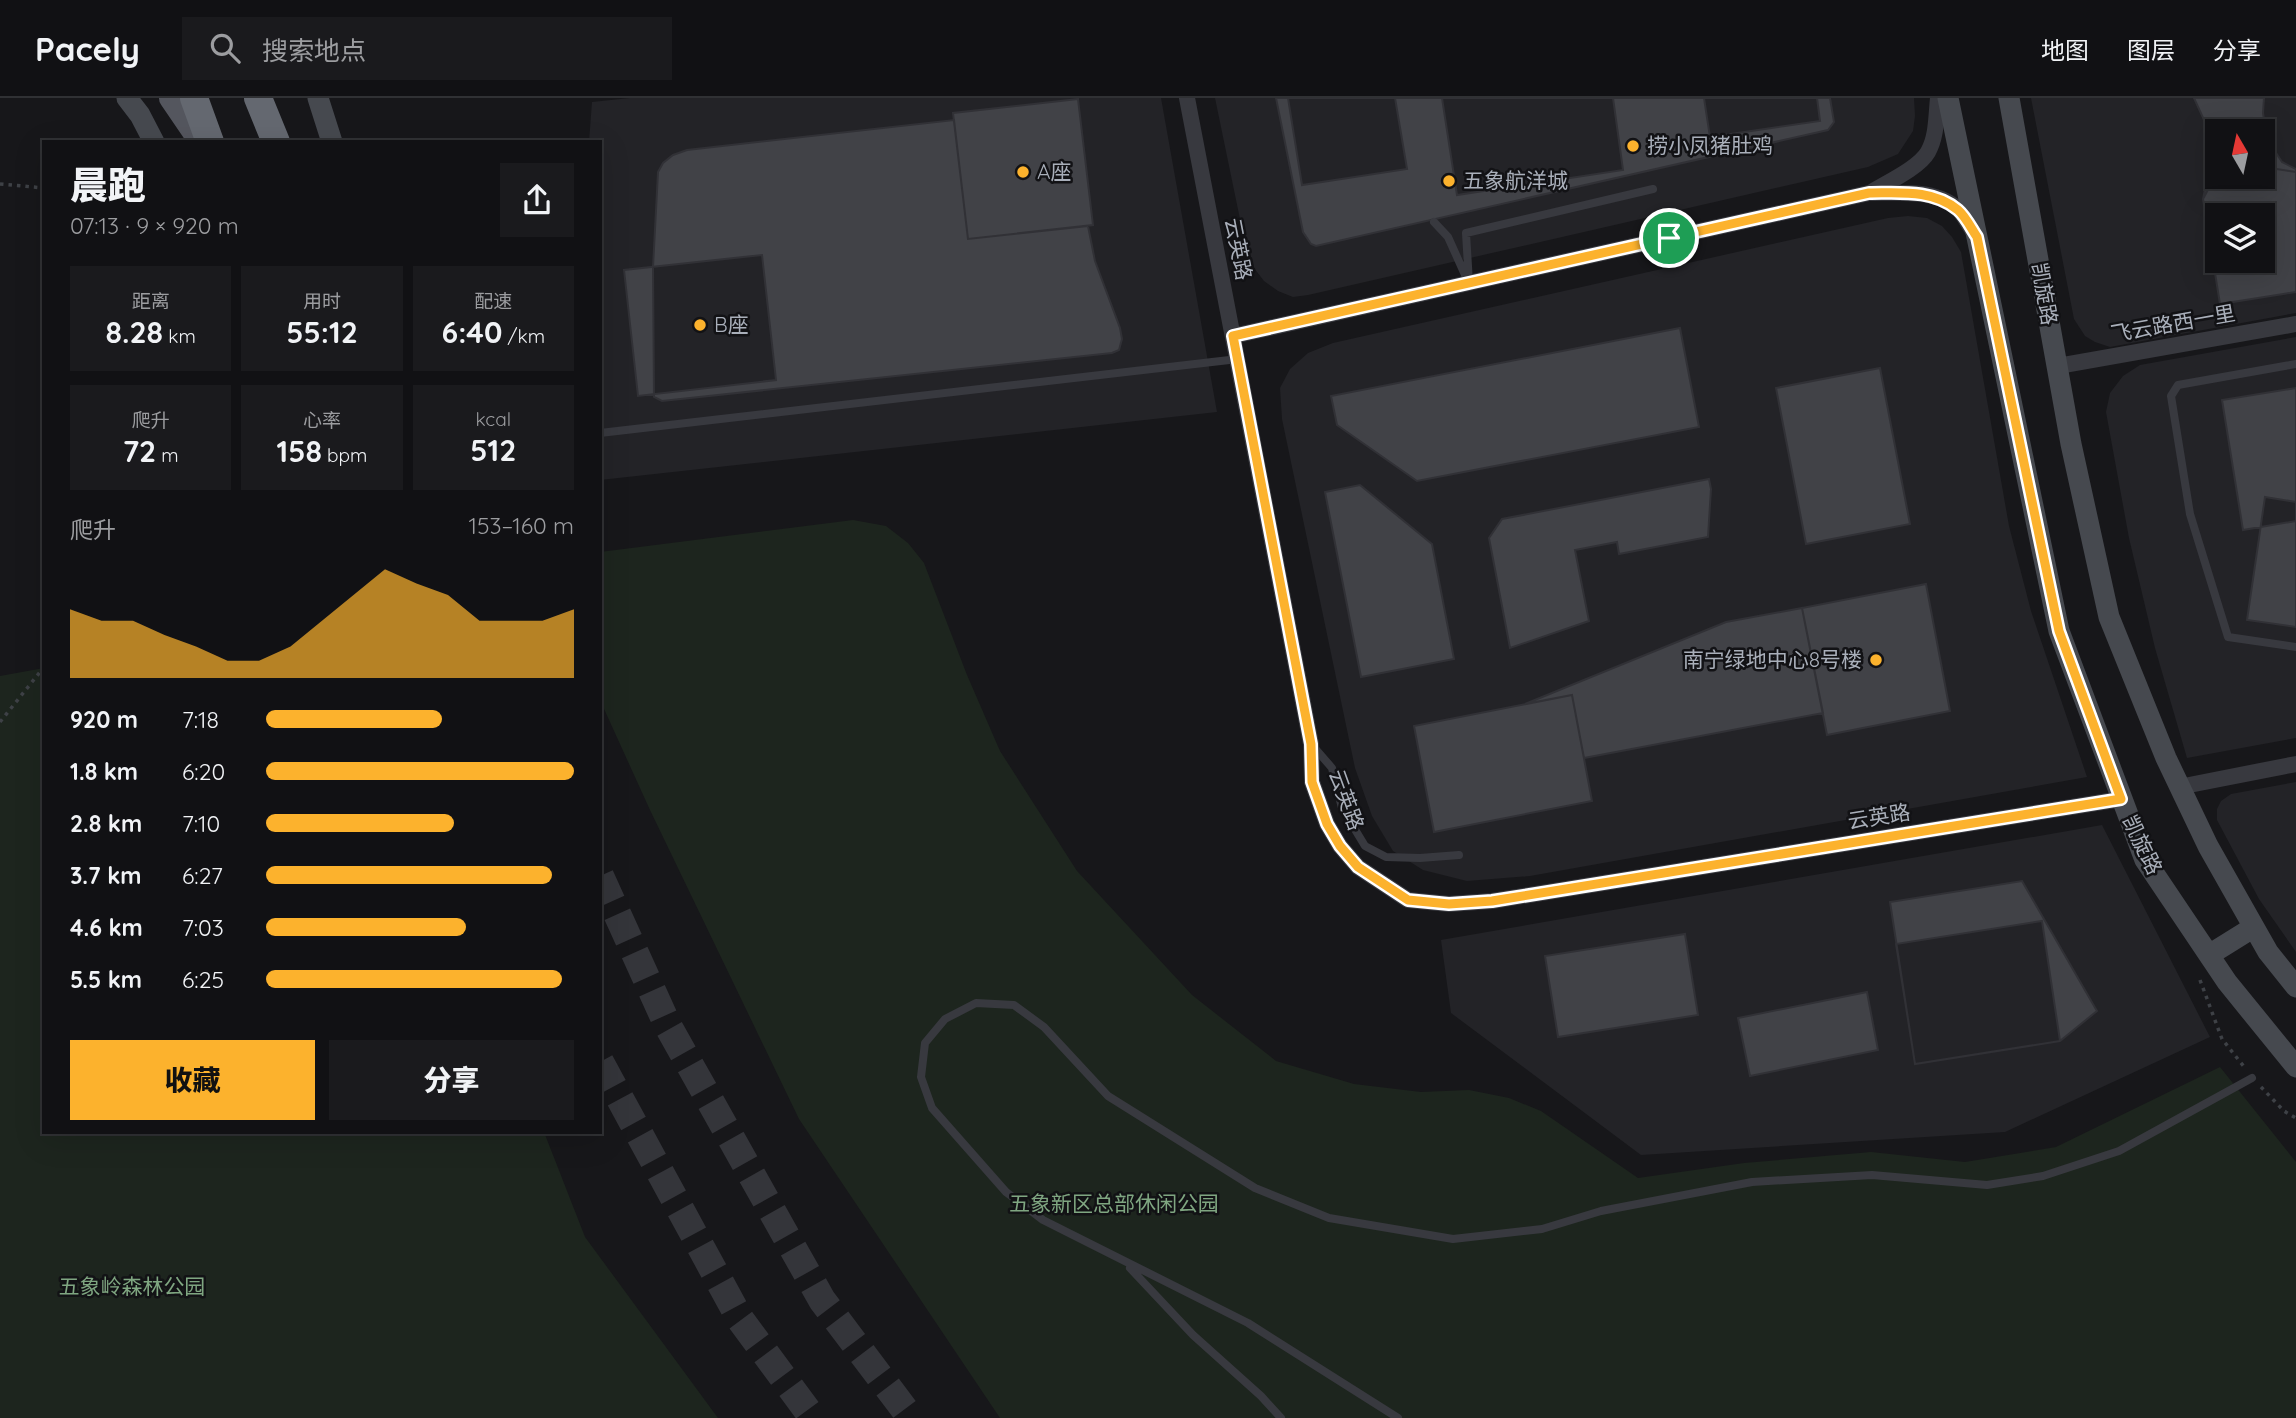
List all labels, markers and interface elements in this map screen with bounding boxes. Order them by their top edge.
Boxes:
search box [182,17,672,80]
text: Pacely [35,28,140,69]
icon: search [206,29,244,67]
text: 搜索地点 [262,34,366,67]
text: 地图 [2041,35,2089,65]
text: 图层 [2127,35,2175,65]
text: 分享 [2213,35,2261,65]
north arrow [2205,119,2275,189]
map controls [2205,119,2275,273]
place label: 捞小凤猪肚鸡 [1647,132,1773,158]
marker: 捞小凤猪肚鸡 [1625,138,1641,154]
place label: A座 [1037,158,1072,184]
text: 晨跑 [70,161,146,209]
button: share [500,163,574,237]
marker: A座 [1015,164,1031,180]
place label: 五象航洋城 [1463,167,1568,193]
marker: 五象航洋城 [1441,173,1457,189]
button: layers [2205,203,2275,273]
pin [1639,208,1699,268]
text: 07:13 · 9 × 920 m [70,211,239,240]
street label: 云英路 [1220,215,1258,282]
icon: arrive [1650,219,1688,257]
street label: 凯旋路 [2027,261,2063,327]
text: 距离 [132,289,170,313]
text: 用时 [303,289,341,313]
text: 配速 [474,289,512,313]
street label: 飞云路西一里 [2109,299,2237,347]
place label: B座 [714,311,749,337]
text: 8.28 [106,313,163,351]
text: 55:12 [286,313,358,351]
text: 6:40 [442,313,502,351]
marker: B座 [692,317,708,333]
text: km [163,324,196,348]
text: /km [502,324,545,348]
text: kcal [476,407,511,431]
text: 爬升 [132,408,170,432]
text: 心率 [303,408,341,432]
text: 512 [470,431,516,469]
text: 72 [123,432,156,470]
text: 158 [277,432,322,470]
text: m [156,443,179,467]
text: bpm [322,443,367,467]
text: 153–160 m [468,511,574,540]
text: 爬升 [70,515,116,544]
place label: 南宁绿地中心8号楼 [1683,646,1862,672]
marker: 南宁绿地中心8号楼 [1868,652,1884,668]
text: 920 m [70,705,138,734]
text: 7:18 [182,705,219,734]
text: 1.8 km [70,757,138,786]
text: 6:20 [182,757,225,786]
street label: 云英路 [1324,766,1370,834]
street label: 云英路 [1846,798,1912,834]
text: 2.8 km [70,809,142,838]
text: 7:10 [182,809,220,838]
street label: 凯旋路 [2117,811,2168,879]
text: 3.7 km [70,861,141,890]
text: 6:27 [182,861,223,890]
text: 4.6 km [70,913,143,942]
text: 7:03 [182,913,224,942]
text: 5.5 km [70,965,142,994]
text: 6:25 [182,965,224,994]
button: 收藏 [70,1040,315,1120]
button: 分享 [329,1040,574,1120]
park label: 五象新区总部休闲公园 [1009,1190,1219,1216]
park label: 五象岭森林公园 [59,1273,206,1299]

